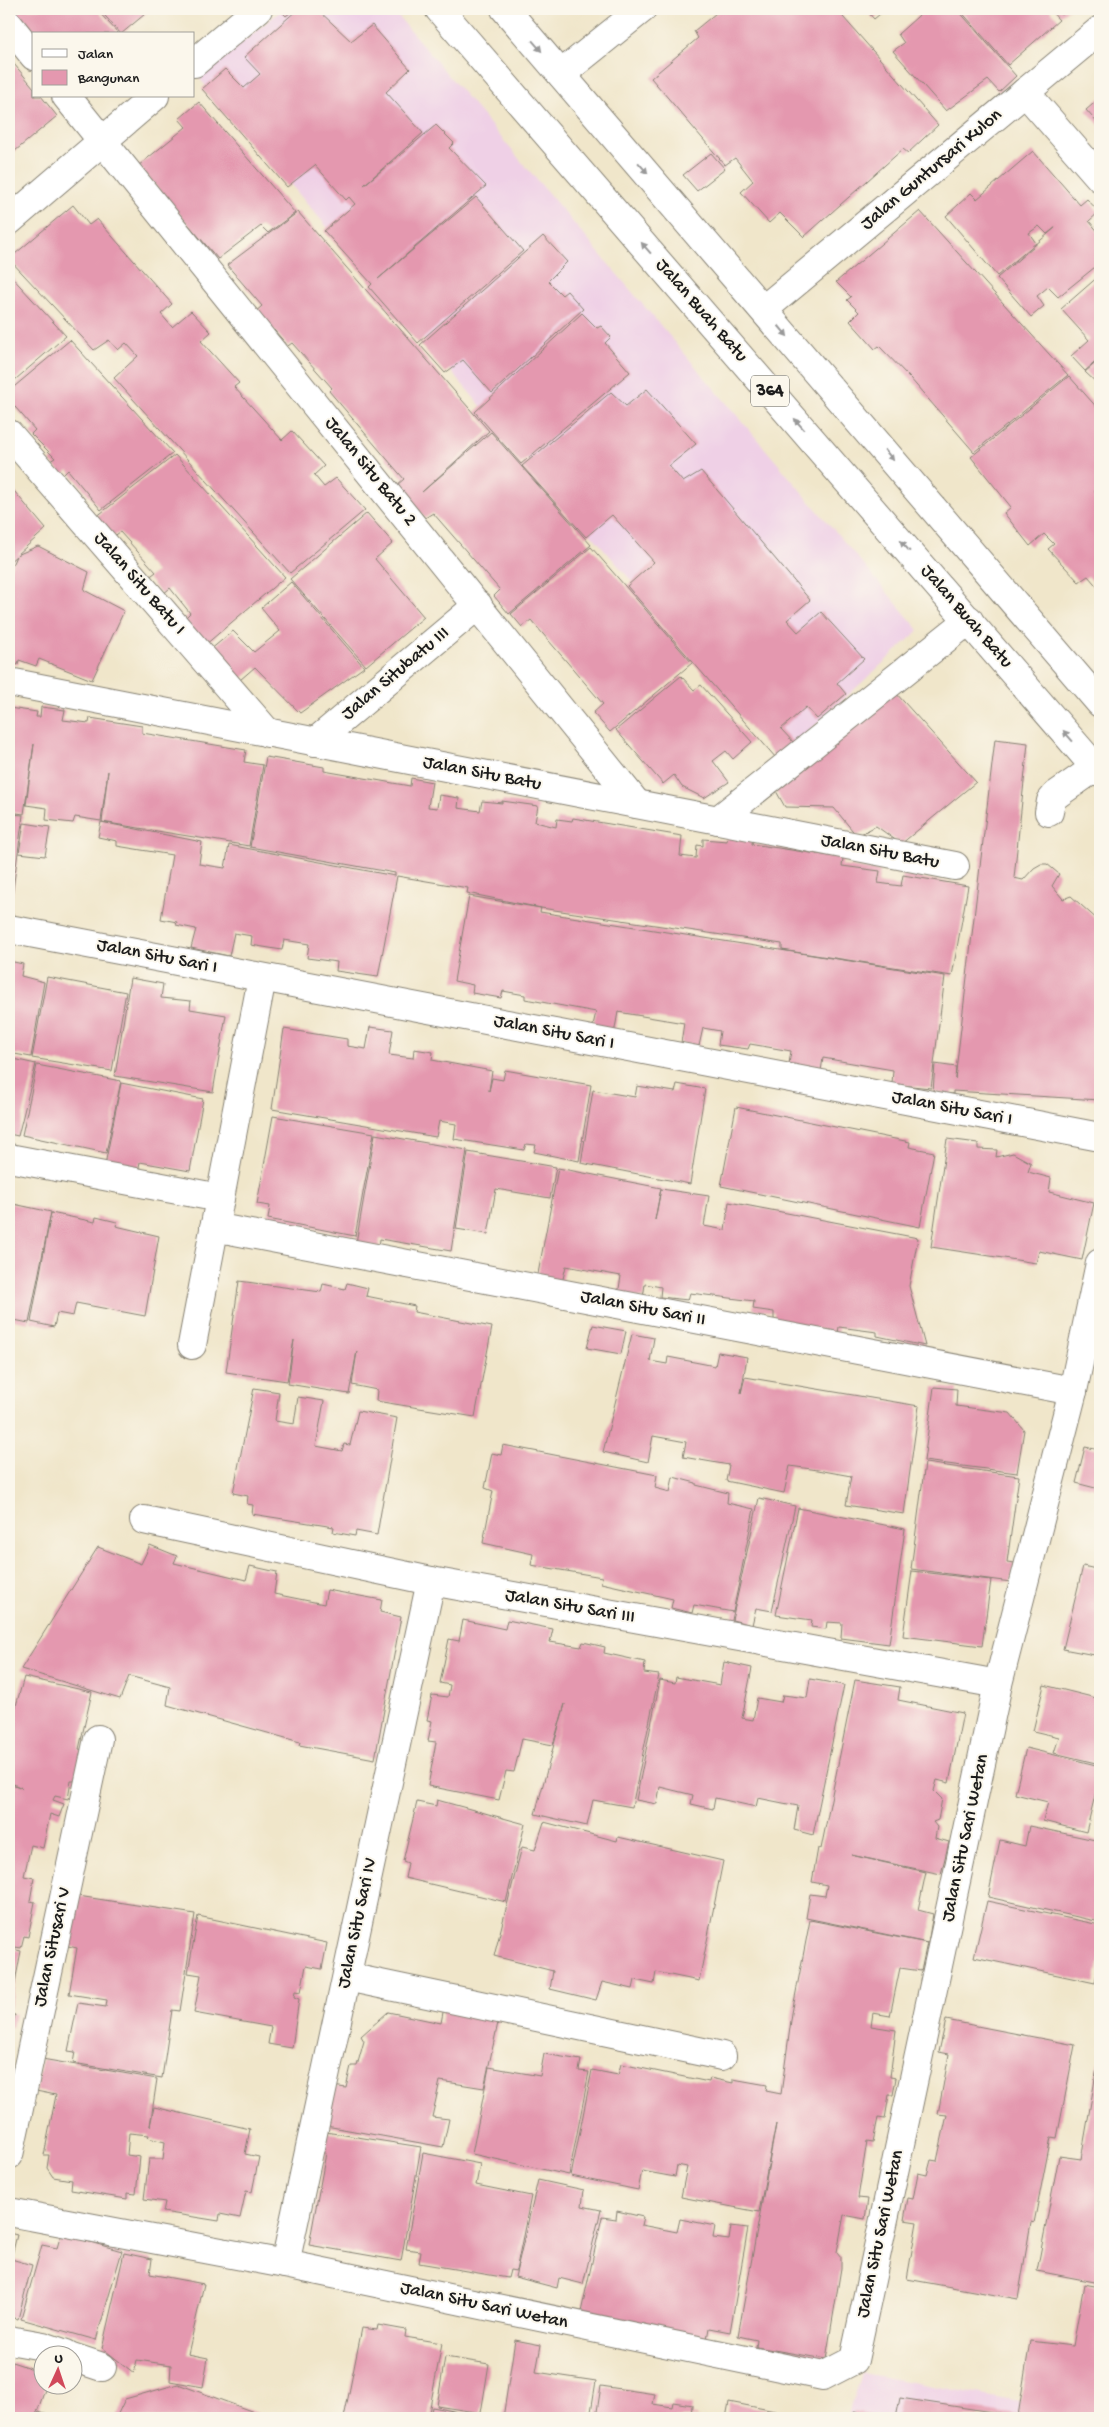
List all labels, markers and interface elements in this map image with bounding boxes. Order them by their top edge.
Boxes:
legend [32,32,195,98]
one-way arrow [531,39,542,52]
text: Jalan [78,46,113,64]
text: Bangunan [77,70,139,88]
street label: Jalan Guntursari Kulon [857,104,1007,236]
one-way arrow [637,162,649,174]
one-way arrow [641,241,652,254]
street label: Jalan Buah Batu [650,255,752,368]
one-way arrow [778,325,789,338]
road number: 364 [751,376,789,406]
street label: Jalan Situ Batu 2 [319,413,421,531]
one-way arrow [793,417,804,430]
one-way arrow [883,448,894,461]
street label: Jalan Situ Batu I [88,528,190,640]
one-way arrow [899,541,911,553]
street label: Jalan Buah Batu [915,561,1017,674]
street label: Jalan Situbatu III [337,622,455,726]
one-way arrow [1063,729,1074,742]
street label: Jalan Situ Batu [421,751,543,797]
street label: Jalan Situ Batu [819,829,941,875]
street label: Jalan Situ Sari I [95,934,219,980]
street label: Jalan Situ Sari I [492,1010,616,1056]
street label: Jalan Situ Sari I [890,1086,1014,1132]
street label: Jalan Situ Sari II [579,1286,707,1332]
street label: Jalan Situ Sari III [503,1584,637,1630]
street label: Jalan Situ Sari Wetan [937,1752,995,1924]
street label: Jalan Situ Sari IV [333,1856,383,1990]
street label: Jalan Situsari V [29,1885,77,2009]
street label: Jalan Situ Sari Wetan [852,2148,910,2320]
street label: Jalan Situ Sari Wetan [398,2277,570,2335]
north arrow [32,2344,82,2394]
text: U [54,2351,63,2368]

